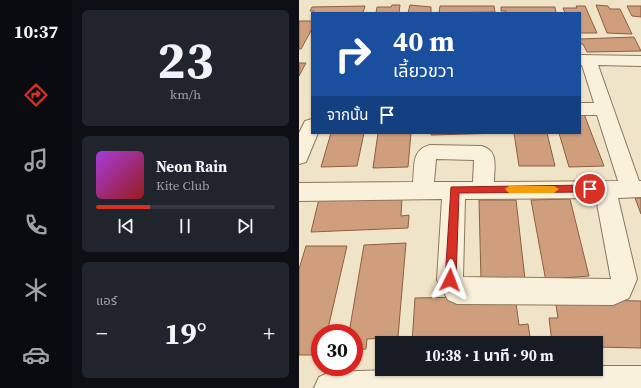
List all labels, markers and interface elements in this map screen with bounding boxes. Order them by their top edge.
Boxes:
text: 10:37 [14,19,58,44]
text: 40 m [393,22,455,60]
text: 23 [157,24,214,95]
icon: right [327,28,379,80]
text: เลี้ยวขวา [393,58,454,83]
icon: directions [22,81,50,109]
text: km/h [170,86,201,103]
text: จากนั้น [327,104,368,125]
icon: arrive [376,104,398,126]
icon: music [22,146,50,174]
text: Neon Rain [156,156,227,177]
pin [573,172,607,206]
text: Kite Club [156,177,209,194]
icon: arrive [579,178,601,200]
icon: phone [22,211,50,239]
icon: previous [115,215,137,237]
icon: pause [174,215,196,237]
icon: next [234,215,256,237]
position arrow [429,259,471,301]
icon: climate [22,276,50,304]
text: แอร์ [96,292,117,309]
text: 19° [164,313,207,354]
text: − [96,318,108,348]
text: + [263,318,275,348]
speed limit sign: 30 [311,324,363,376]
icon: car [22,341,50,369]
text: 10:38 · 1 นาที · 90 m [424,345,554,366]

